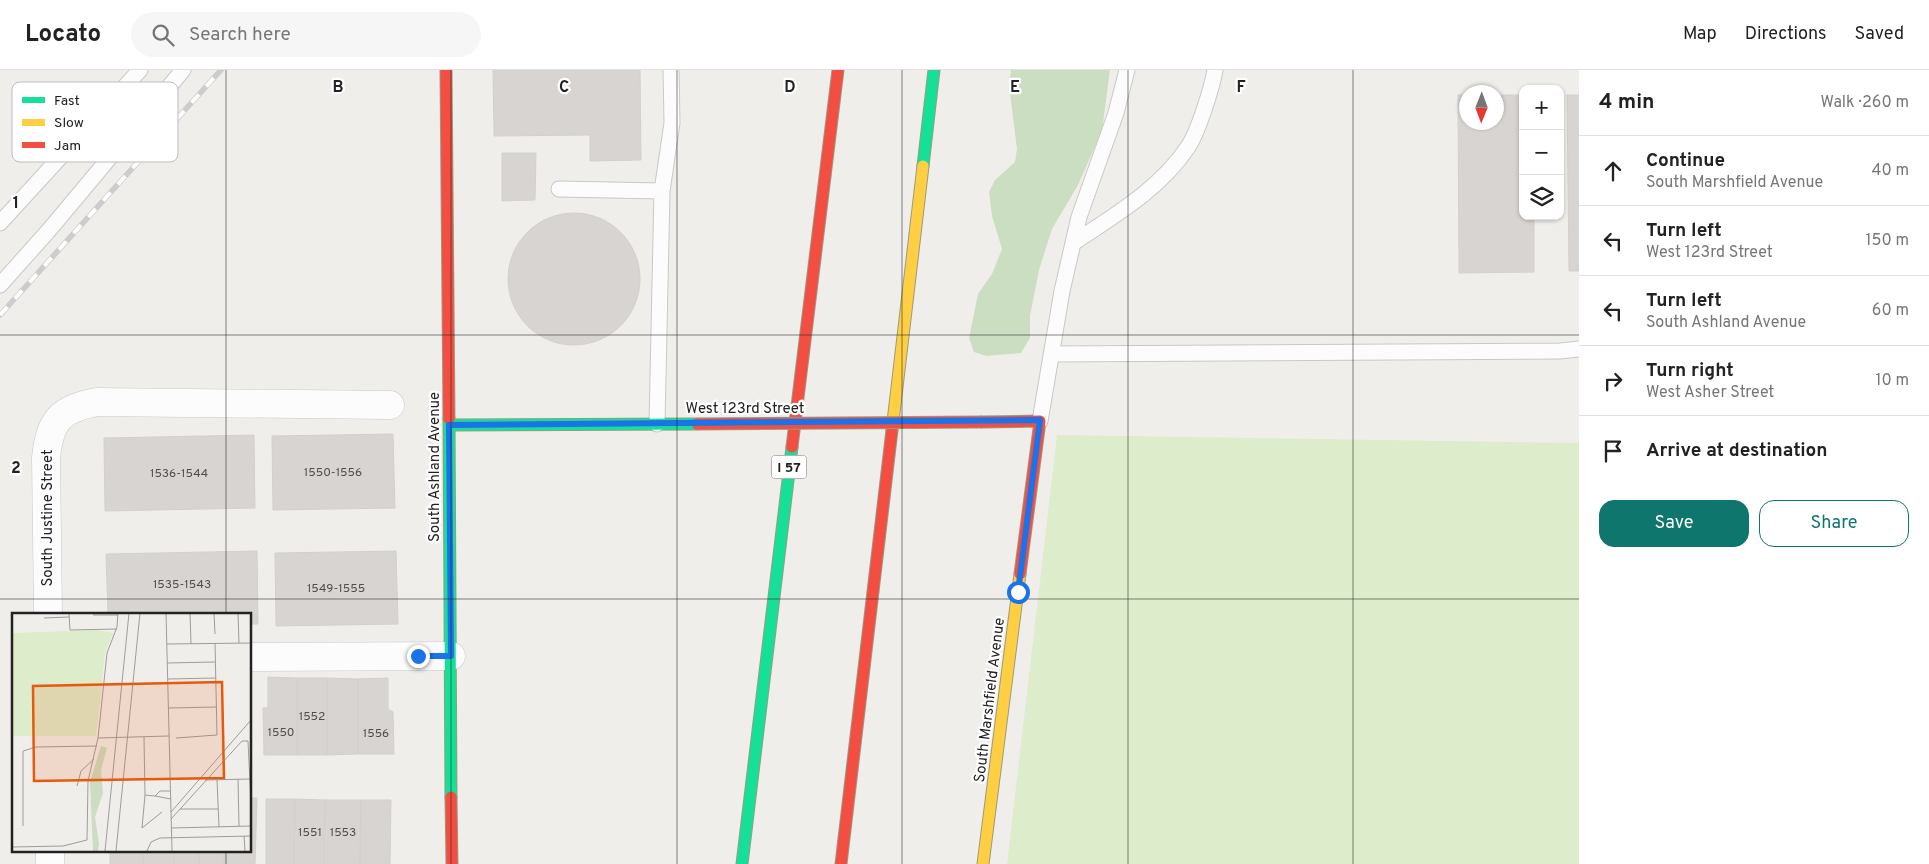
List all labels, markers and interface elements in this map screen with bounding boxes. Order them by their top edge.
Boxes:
search box [131,12,481,57]
text: Locato [25,20,101,50]
icon: search [149,21,177,49]
text: Search here [189,23,291,47]
text: Map [1683,23,1717,46]
text: Directions [1745,23,1827,46]
text: Saved [1855,23,1904,46]
text: B [332,78,344,98]
text: C [559,78,569,98]
text: D [784,78,796,98]
text: E [1010,78,1020,98]
text: F [1236,78,1246,98]
legend [12,82,178,162]
north arrow [1459,85,1504,130]
map controls [1519,85,1564,220]
button: + [1519,85,1564,130]
text: 4 min [1599,89,1655,116]
text: Fast [54,93,80,110]
text: Walk · 260 m [1820,93,1909,113]
text: Slow [54,115,84,132]
button: − [1519,130,1564,175]
text: Jam [54,138,81,155]
text: Continue [1646,149,1725,173]
icon: ahead [1599,157,1627,185]
text: 40 m [1871,161,1909,181]
text: South Marshfield Avenue [1646,173,1823,193]
button: layers [1519,175,1564,220]
text: 1 [13,194,19,214]
text: Turn left [1646,219,1722,243]
icon: left [1599,227,1627,255]
text: 150 m [1866,231,1909,251]
text: West 123rd Street [1646,243,1773,263]
text: Turn left [1646,289,1722,313]
icon: left [1599,297,1627,325]
text: 60 m [1872,301,1909,321]
text: South Ashland Avenue [1646,313,1806,333]
text: Turn right [1646,359,1734,383]
icon: right [1599,367,1627,395]
text: 10 m [1875,371,1909,391]
text: West Asher Street [1646,383,1774,403]
street label: South Ashland Avenue [426,392,445,542]
street label: West 123rd Street [686,400,804,419]
icon: arrive [1599,437,1627,465]
text: Arrive at destination [1646,439,1827,463]
street label: South Justine Street [39,449,58,587]
road number: I 57 [772,456,806,478]
text: 2 [11,459,21,479]
house number: 1550-1556 [304,465,362,481]
house number: 1536-1544 [150,466,208,482]
button: Save [1599,500,1749,547]
button: Share [1759,500,1909,547]
house number: 1535-1543 [153,577,211,593]
house number: 1549-1555 [307,581,365,597]
route start [1007,581,1030,604]
inset map [12,613,251,852]
street label: South Marshfield Avenue [971,617,1010,784]
route end [407,645,430,668]
house number: 1552 [299,709,325,725]
house number: 1550 [267,725,295,741]
house number: 1556 [363,726,389,742]
house number: 1551 [298,825,322,841]
house number: 1553 [330,825,356,841]

